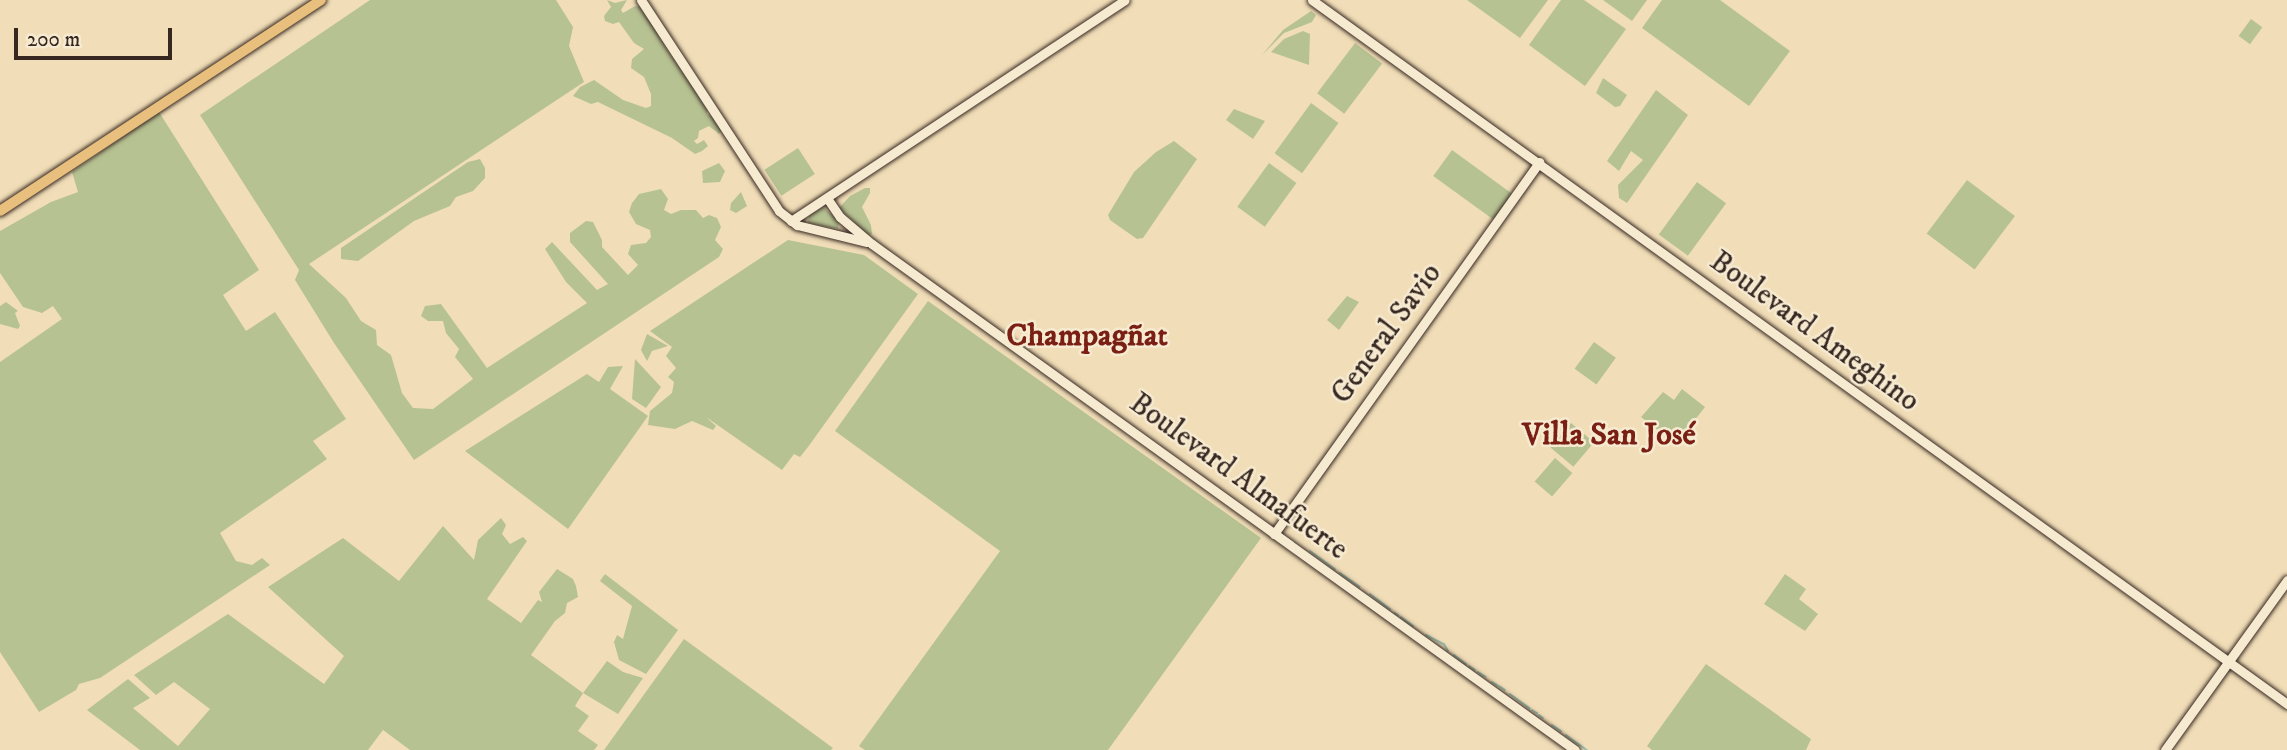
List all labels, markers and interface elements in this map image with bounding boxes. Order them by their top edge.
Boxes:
scale bar [18,14,175,58]
text: 200 m [27,27,80,53]
street label: Boulevard Ameghino [1702,244,1926,420]
street label: General Savio [1324,257,1450,411]
district label: Champagñat [1006,317,1168,355]
street label: Boulevard Almafuerte [1122,386,1354,568]
district label: Villa San José [1522,416,1696,454]

